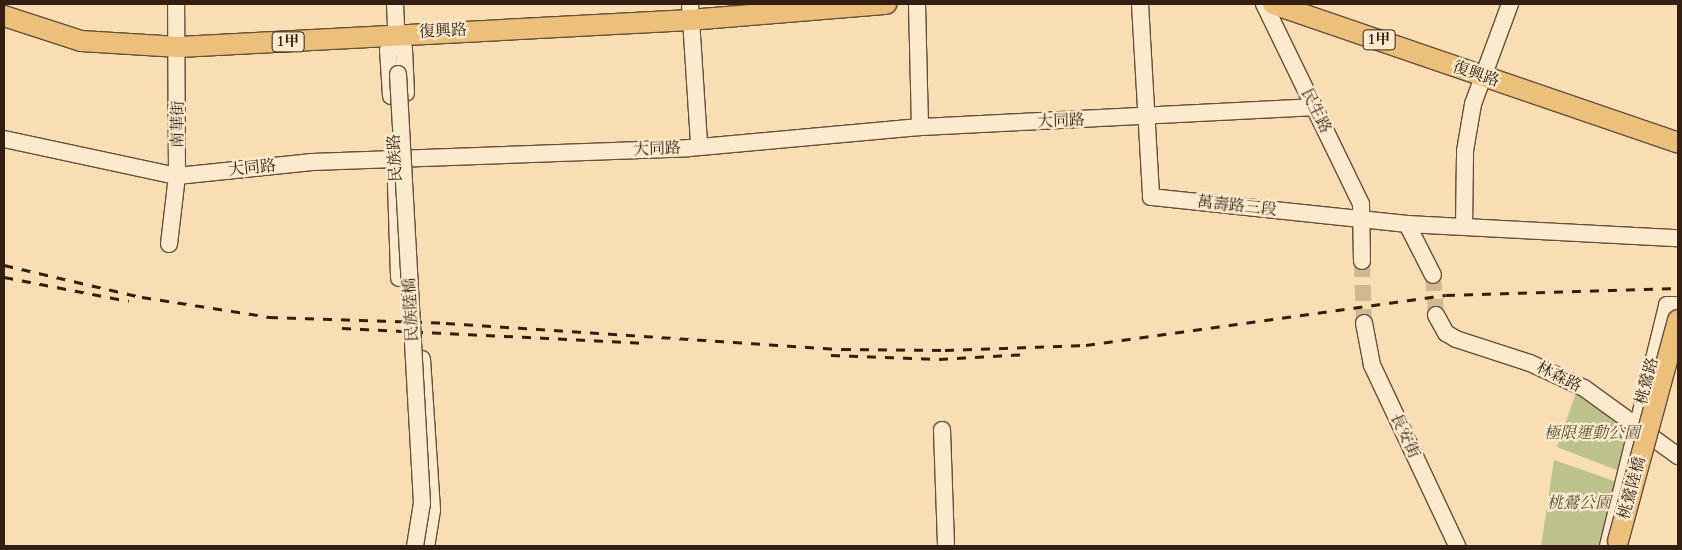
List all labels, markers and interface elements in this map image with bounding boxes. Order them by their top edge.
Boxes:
street label: 復興路 [419,20,467,42]
road number: 1甲 [1362,28,1396,52]
road number: 1甲 [270,30,306,54]
street label: 復興路 [1450,57,1502,91]
street label: 民生路 [1297,85,1335,137]
street label: 南華街 [168,100,188,148]
street label: 大同路 [1037,111,1085,131]
street label: 民族路 [384,134,406,182]
street label: 大同路 [633,139,681,159]
street label: 大同路 [227,156,277,180]
street label: 萬壽路三段 [1196,192,1278,220]
street label: 民族陸橋 [400,278,422,342]
street label: 桃鶯路 [1632,355,1662,407]
street label: 林森路 [1533,358,1585,396]
street label: 長安街 [1386,410,1424,462]
park label: 極限運動公園 [1544,423,1640,443]
street label: 桃鶯陸橋 [1614,455,1650,521]
park label: 桃鶯公園 [1547,493,1611,513]

